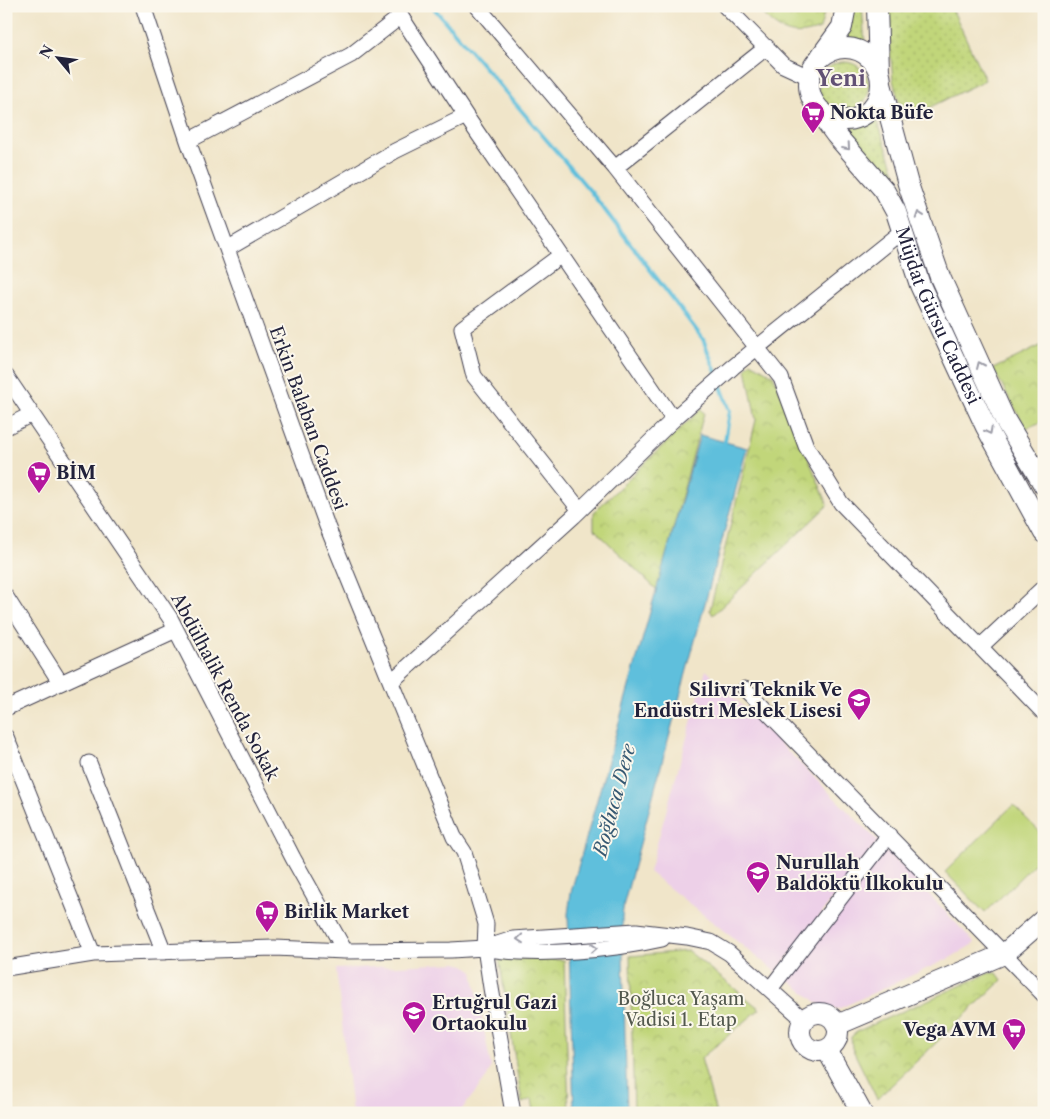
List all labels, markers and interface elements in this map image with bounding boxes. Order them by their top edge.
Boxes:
north arrow [32,32,82,82]
text: N [36,42,57,61]
district label: Yeni [815,65,866,92]
supermarket icon: Nokta Büfe [800,100,826,134]
place label: Nokta Büfe [830,102,934,124]
one-way arrow [841,142,850,151]
one-way arrow [914,211,924,219]
street label: Müjdat Gürsu Caddesi [891,224,985,408]
street label: Erkin Balaban Caddesi [264,323,352,513]
one-way arrow [975,361,986,370]
one-way arrow [983,426,993,435]
supermarket icon: BİM [26,460,52,494]
place label: BİM [56,461,96,484]
street label: Abdülhalik Renda Sokak [166,589,285,786]
place label: Silivri Teknik Ve Endüstri Meslek Lisesi [634,679,843,722]
school or university icon: Silivri Teknik Ve Endüstri Meslek Lisesi [846,687,872,721]
water label: Boğluca Dere [588,741,641,861]
place label: Nurullah Baldöktü İlkokulu [776,852,944,895]
school or university icon: Nurullah Baldöktü İlkokulu [745,860,771,894]
supermarket icon: Birlik Market [254,899,280,933]
place label: Birlik Market [284,901,410,923]
one-way arrow [515,933,523,944]
one-way arrow [590,943,598,954]
park label: Boğluca Yaşam Vadisi 1. Etap [618,988,745,1031]
place label: Ertuğrul Gazi Ortaokulu [432,992,558,1035]
school or university icon: Ertuğrul Gazi Ortaokulu [401,1000,427,1034]
supermarket icon: Vega AVM [1001,1017,1027,1051]
place label: Vega AVM [902,1019,996,1041]

